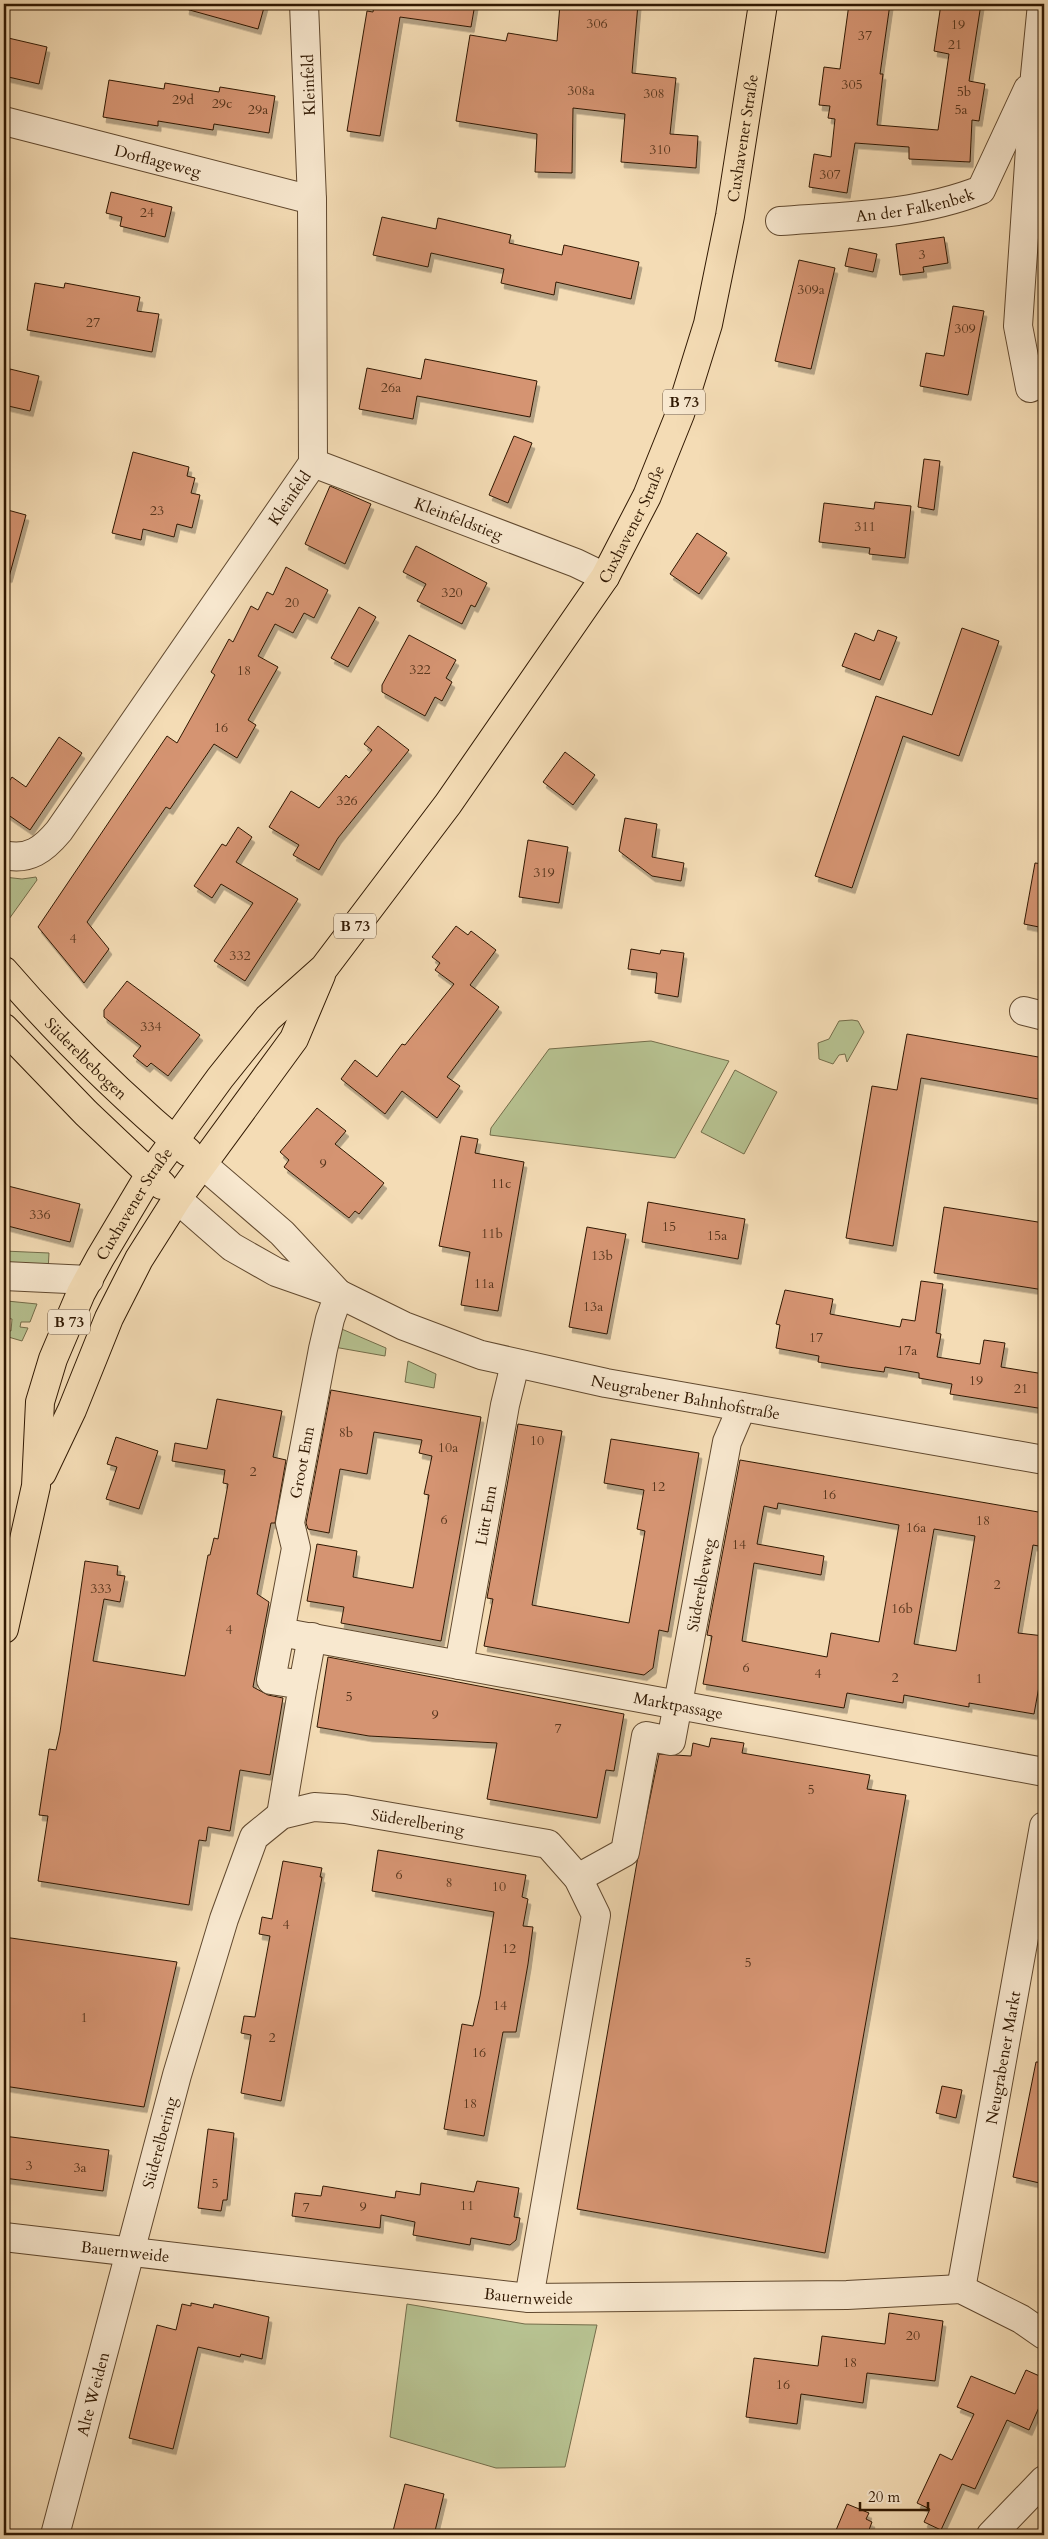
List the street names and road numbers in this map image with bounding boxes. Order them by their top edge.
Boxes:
street label: Kleinfeld [297,53,321,116]
street label: Cuxhavener Straße [722,73,764,204]
street label: Dorflageweg [112,140,204,183]
street label: An der Falkenbek [855,183,978,228]
road number: B 73 [663,390,705,414]
street label: Cuxhavener Straße [593,462,670,588]
street label: Kleinfeld [263,466,317,530]
street label: Kleinfeldstieg [411,493,506,546]
road number: B 73 [334,914,376,938]
street label: Süderelbebogen [39,1013,132,1105]
street label: Cuxhavener Straße [91,1143,178,1265]
road number: B 73 [48,1310,90,1334]
street label: Neugrabener Bahnhofstraße [589,1370,782,1425]
street label: Groot Enn [285,1425,320,1501]
street label: Lütt Enn [470,1484,503,1547]
street label: Süderelbeweg [682,1536,721,1634]
street label: Marktpassage [632,1687,725,1725]
street label: Süderelbering [370,1804,466,1841]
street label: Neugrabener Markt [981,1989,1026,2126]
street label: Süderelbering [137,2095,183,2191]
street label: Bauernweide [80,2236,171,2268]
street label: Bauernweide [483,2283,573,2310]
street label: Alte Weiden [72,2350,115,2439]

